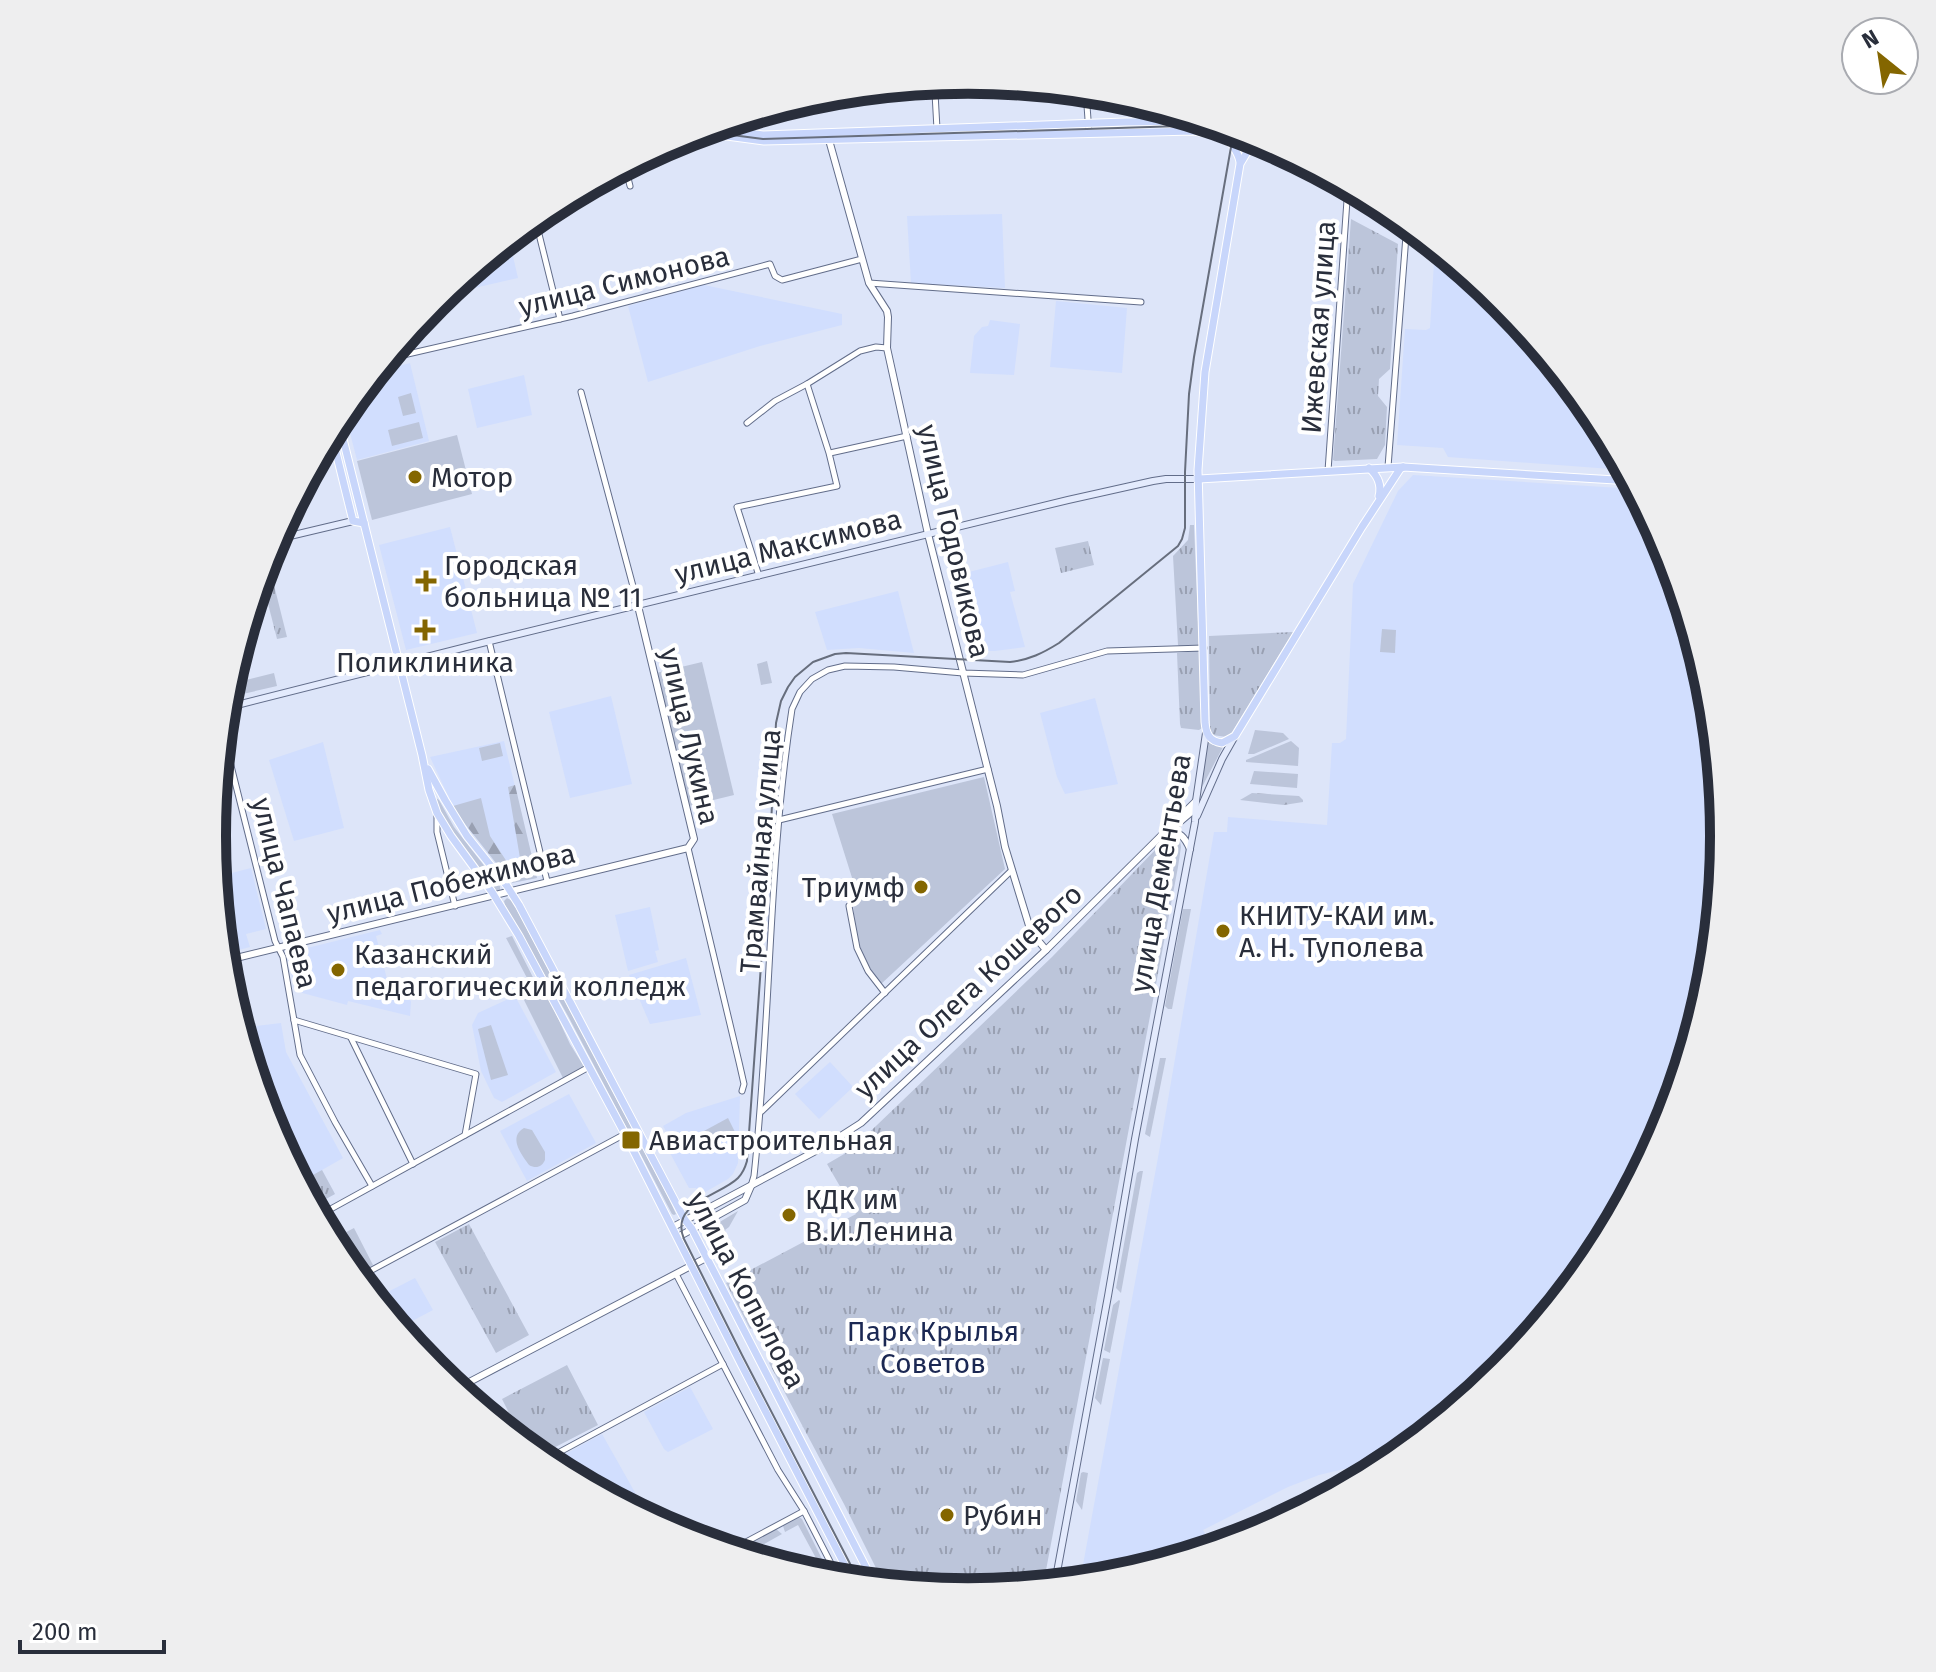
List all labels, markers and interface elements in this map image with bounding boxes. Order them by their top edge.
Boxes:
north arrow [1840,16,1920,96]
text: N [1857,24,1883,54]
street label: Ижевская улица [1295,219,1342,435]
street label: улица Симонова [515,239,733,324]
street label: улица Годовикова [911,421,996,661]
place label: Мотор [431,461,513,494]
marker: Мотор [406,468,424,486]
street label: улица Максимова [671,502,905,591]
place label: Городская больница № 11 [444,549,642,614]
marker: Городская больница № 11 [415,570,437,592]
marker: Поликлиника [414,619,436,641]
street label: улица Лукина [653,644,726,828]
place label: Поликлиника [336,646,514,679]
street label: Трамвайная улица [733,728,788,975]
street label: улица Дементьева [1123,751,1198,995]
street label: улица Чапаева [245,794,324,992]
street label: улица Побежимова [324,837,579,930]
place label: Триумф [802,871,905,904]
street label: улица Олега Кошевого [848,877,1089,1105]
marker: Триумф [912,878,930,896]
place label: КНИТУ-КАИ им. А. Н. Туполева [1239,899,1435,964]
marker: КНИТУ-КАИ им. А. Н. Туполева [1214,922,1232,940]
place label: Казанский педагогический колледж [354,938,686,1003]
marker: Казанский педагогический колледж [329,961,347,979]
place label: Авиастроительная [649,1124,893,1157]
marker: Авиастроительная [620,1129,642,1151]
place label: КДК им В.И.Ленина [805,1183,954,1248]
street label: улица Копылова [681,1186,812,1394]
marker: КДК им В.И.Ленина [780,1206,798,1224]
park label: Парк Крылья Советов [847,1315,1019,1380]
place label: Рубин [963,1499,1043,1532]
marker: Рубин [938,1506,956,1524]
scale bar [20,1604,164,1654]
text: 200 m [32,1618,98,1646]

